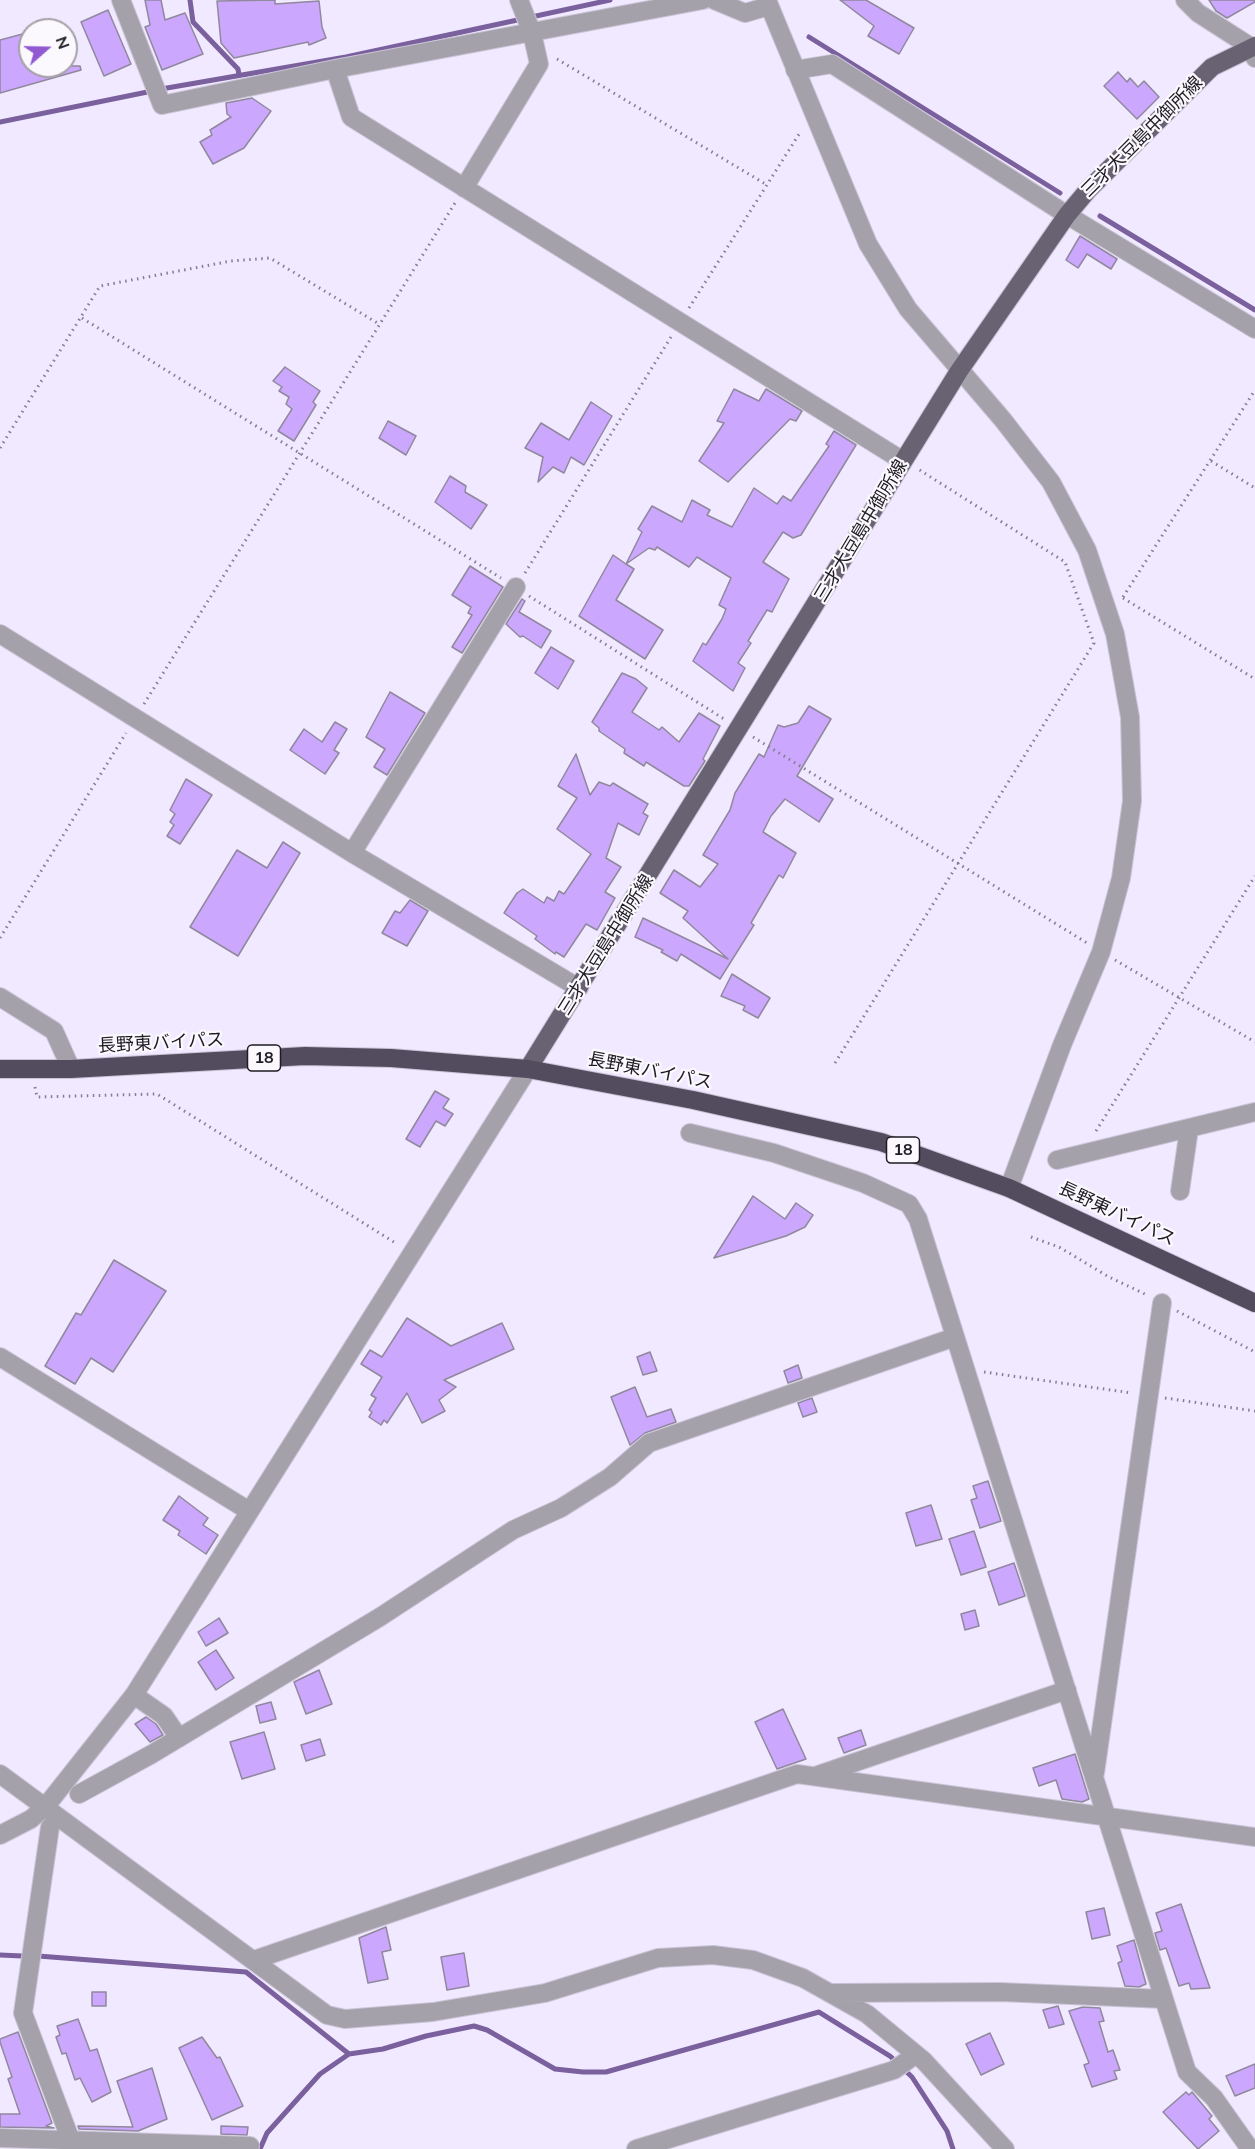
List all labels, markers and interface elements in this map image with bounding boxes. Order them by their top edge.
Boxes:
north arrow [18,18,78,78]
text: N [52,33,75,52]
street label: 三才大豆島中御所線 [1077,72,1207,202]
street label: 三才大豆島中御所線 [810,456,912,606]
street label: 三才大豆島中御所線 [554,871,658,1019]
street label: 長野東バイパス [98,1029,224,1057]
road number: 18 [248,1045,280,1071]
street label: 長野東バイパス [586,1048,714,1094]
road number: 18 [886,1137,920,1163]
street label: 長野東バイパス [1055,1178,1179,1250]

